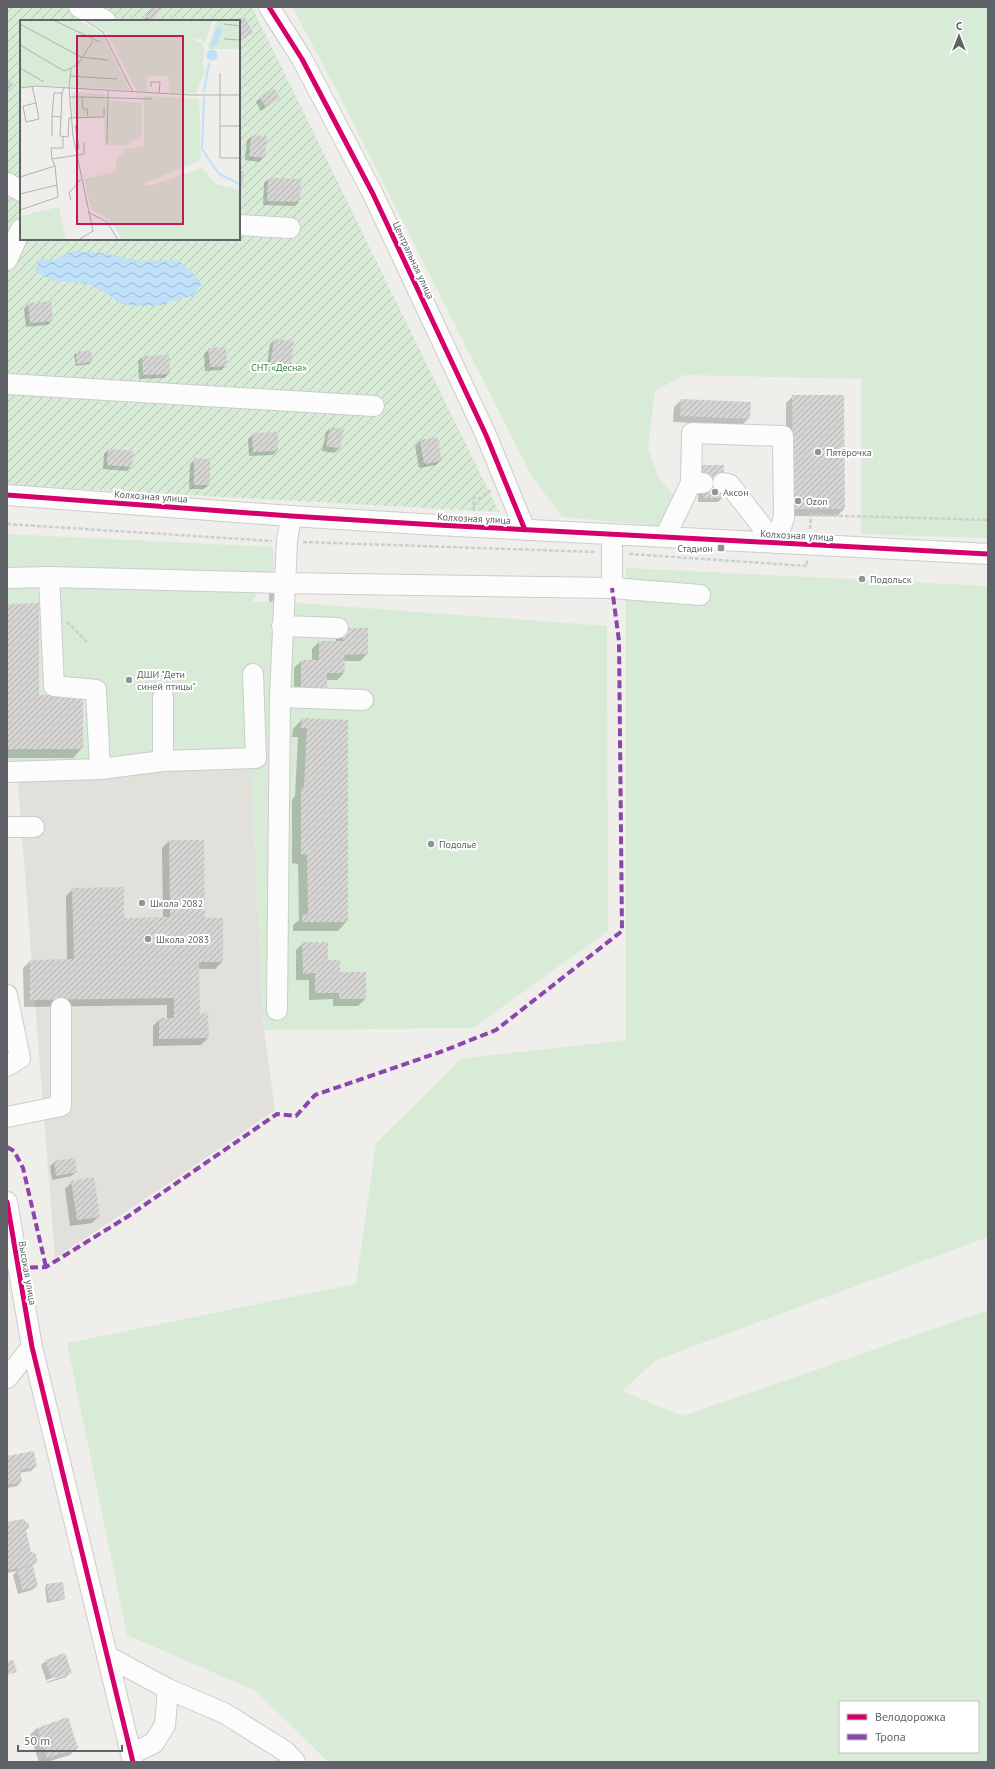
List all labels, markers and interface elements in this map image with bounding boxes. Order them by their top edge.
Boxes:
north arrow [939,16,979,56]
text: С [956,19,962,33]
inset map [20,20,240,240]
street label: Центральная улица [390,219,437,301]
park label: СНТ «Десна» [251,361,307,374]
place label: Пятёрочка [826,446,872,459]
marker: Пятёрочка [813,447,823,457]
place label: Аксон [723,486,749,499]
street label: Колхозная улица [114,487,188,506]
marker: Аксон [710,487,720,497]
place label: Ozon [806,495,828,508]
marker: Ozon [793,496,803,506]
street label: Колхозная улица [437,510,511,527]
street label: Колхозная улица [760,527,834,544]
place label: Стадион [677,542,713,555]
marker: Стадион [716,543,726,553]
place label: Подольск [870,573,912,586]
marker: Подольск [857,574,867,584]
place label: ДШИ "Дети синей птицы" [137,668,196,693]
marker: ДШИ "Дети синей птицы" [124,675,134,685]
place label: Подолье [439,838,476,851]
marker: Подолье [426,839,436,849]
place label: Школа 2082 [150,897,203,910]
marker: Школа 2082 [137,898,147,908]
place label: Школа 2083 [156,933,209,946]
marker: Школа 2083 [143,934,153,944]
street label: Высокая улица [15,1240,40,1306]
legend [839,1701,979,1753]
text: Велодорожка [875,1709,946,1724]
scale bar [18,1727,122,1753]
text: Тропа [875,1729,906,1744]
text: 50 m [24,1733,50,1748]

